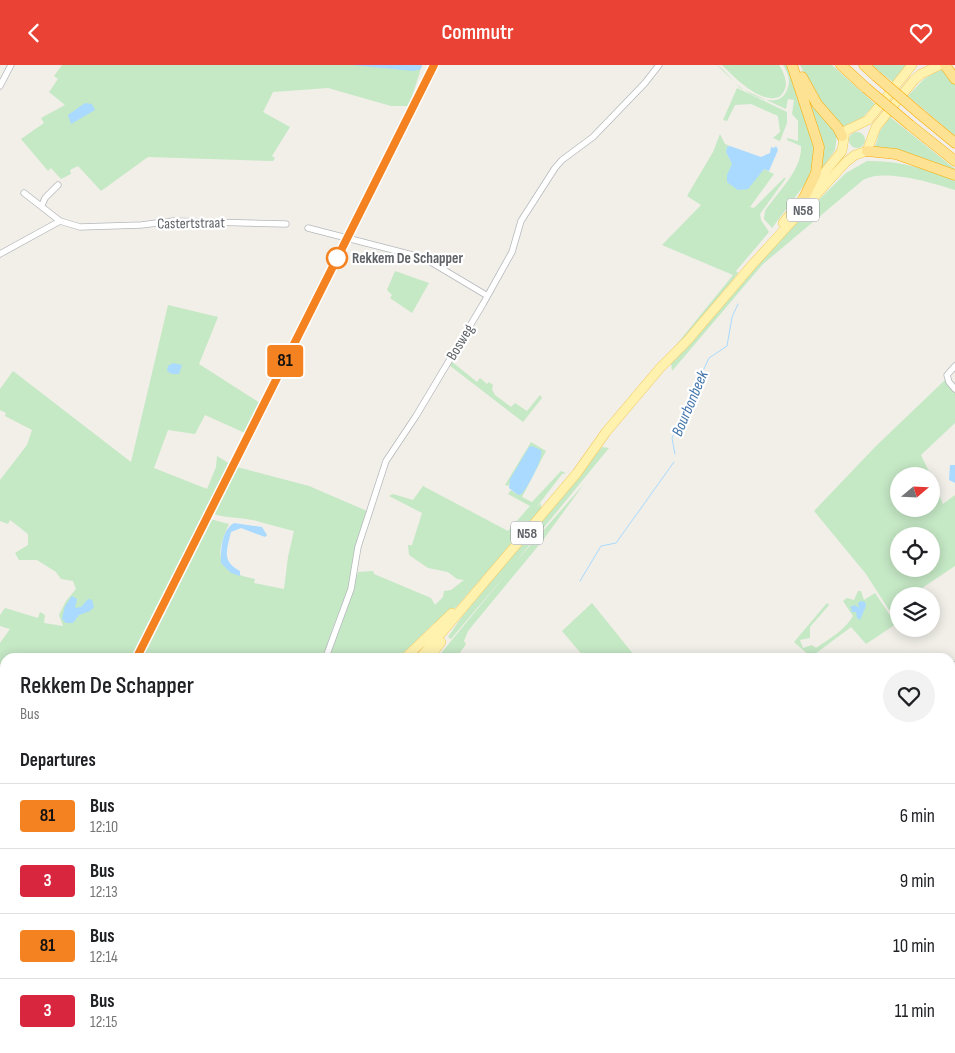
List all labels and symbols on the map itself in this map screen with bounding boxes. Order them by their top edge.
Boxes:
road number: N58 [787,199,819,221]
street label: Castertstraat [157,213,225,234]
marker: Rekkem De Schapper [326,247,348,269]
place label: Rekkem De Schapper [352,249,463,268]
street label: Bosweg [442,321,479,364]
line badge: 81 [262,345,308,377]
water label: Bourbonbeek [668,367,713,439]
north arrow [890,467,940,517]
road number: N58 [511,521,543,544]

